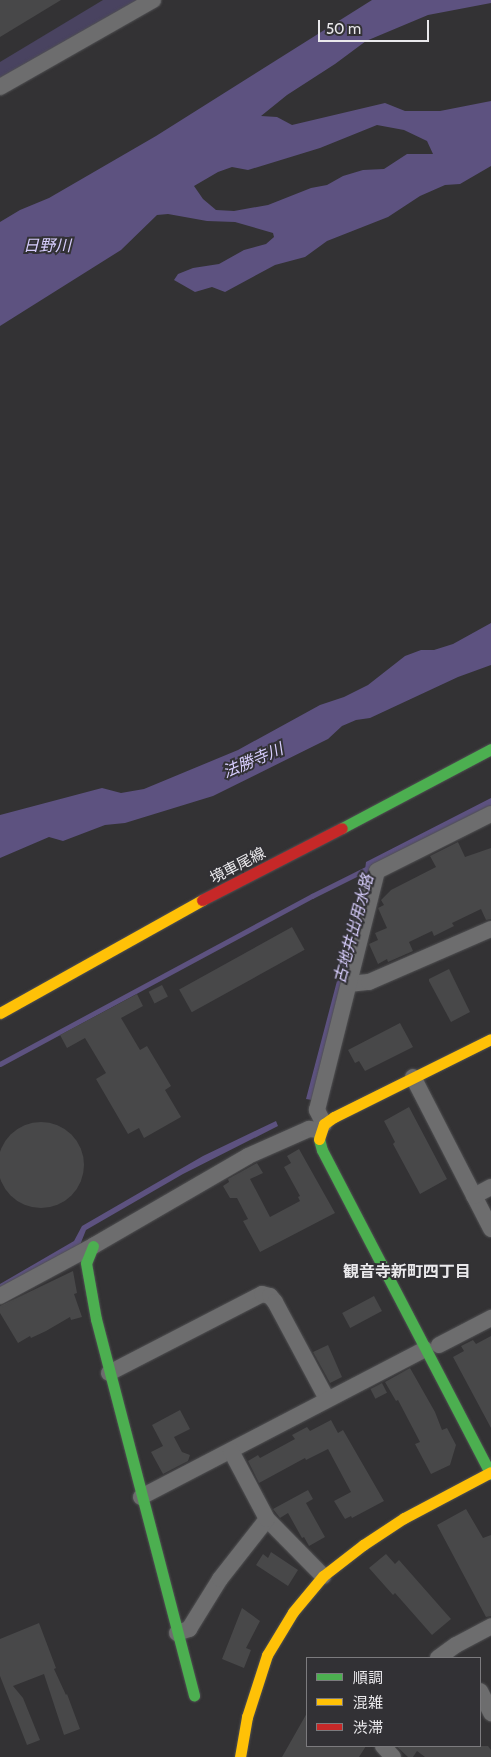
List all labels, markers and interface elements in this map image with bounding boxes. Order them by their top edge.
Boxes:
scale bar [321,10,432,42]
text: 50 m [326,20,361,38]
water label: 日野川 [23,236,71,256]
water label: 法勝寺川 [220,740,286,782]
street label: 境車尾線 [207,844,269,888]
water label: 古地井出用水路 [330,872,378,986]
district label: 観音寺新町四丁目 [343,1262,471,1282]
legend [306,1657,481,1747]
text: 順調 [353,1669,383,1687]
text: 混雑 [353,1694,383,1712]
text: 渋滞 [353,1719,383,1737]

